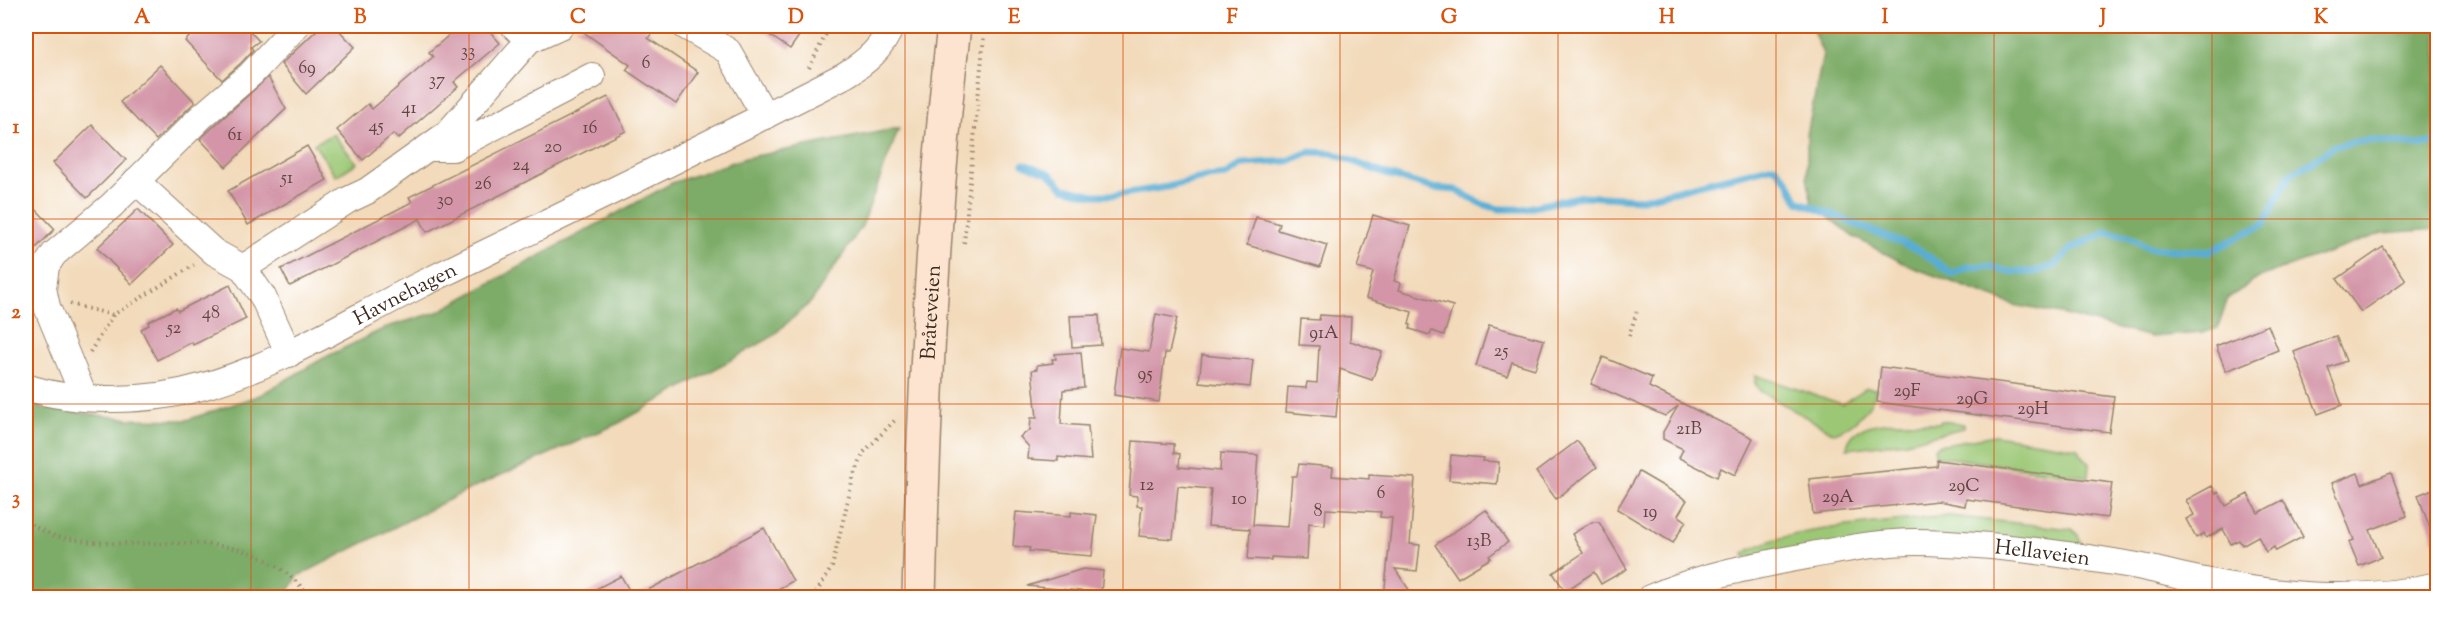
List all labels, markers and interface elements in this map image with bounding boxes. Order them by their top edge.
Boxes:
text: A [134,4,151,33]
text: B [354,4,367,33]
text: C [570,4,586,33]
text: D [788,4,804,33]
text: E [1008,4,1021,33]
text: F [1226,4,1238,33]
text: G [1441,4,1458,33]
text: H [1659,4,1675,33]
text: I [1882,4,1889,33]
text: J [2098,4,2106,33]
text: K [2314,4,2329,33]
house number: 33 [461,39,475,65]
house number: 6 [642,51,651,77]
house number: 69 [298,56,316,82]
house number: 37 [429,68,445,94]
house number: 41 [401,96,417,122]
text: 1 [13,114,20,143]
house number: 45 [368,114,384,140]
house number: 16 [582,116,598,142]
house number: 61 [228,123,242,149]
house number: 20 [544,135,562,161]
house number: 24 [512,153,530,179]
house number: 51 [280,166,293,192]
house number: 26 [474,172,492,198]
house number: 30 [437,188,453,214]
street label: Havnehagen [348,256,463,334]
street label: Bråteveien [915,264,950,361]
text: 2 [11,299,21,328]
house number: 48 [202,301,220,327]
house number: 52 [166,316,182,342]
house number: 91A [1309,321,1339,347]
house number: 25 [1494,339,1508,365]
house number: 95 [1137,362,1153,388]
house number: 29F [1893,379,1921,405]
house number: 29G [1956,387,1988,413]
house number: 29H [2017,397,2049,423]
house number: 21B [1676,417,1702,443]
house number: 12 [1140,473,1155,499]
house number: 29C [1948,474,1980,500]
house number: 6 [1377,481,1386,507]
text: 3 [12,485,20,514]
house number: 29A [1822,485,1854,511]
house number: 10 [1231,487,1247,513]
house number: 8 [1314,499,1323,525]
house number: 19 [1643,500,1658,526]
house number: 13B [1467,529,1491,555]
street label: Hellaveien [1993,533,2092,575]

